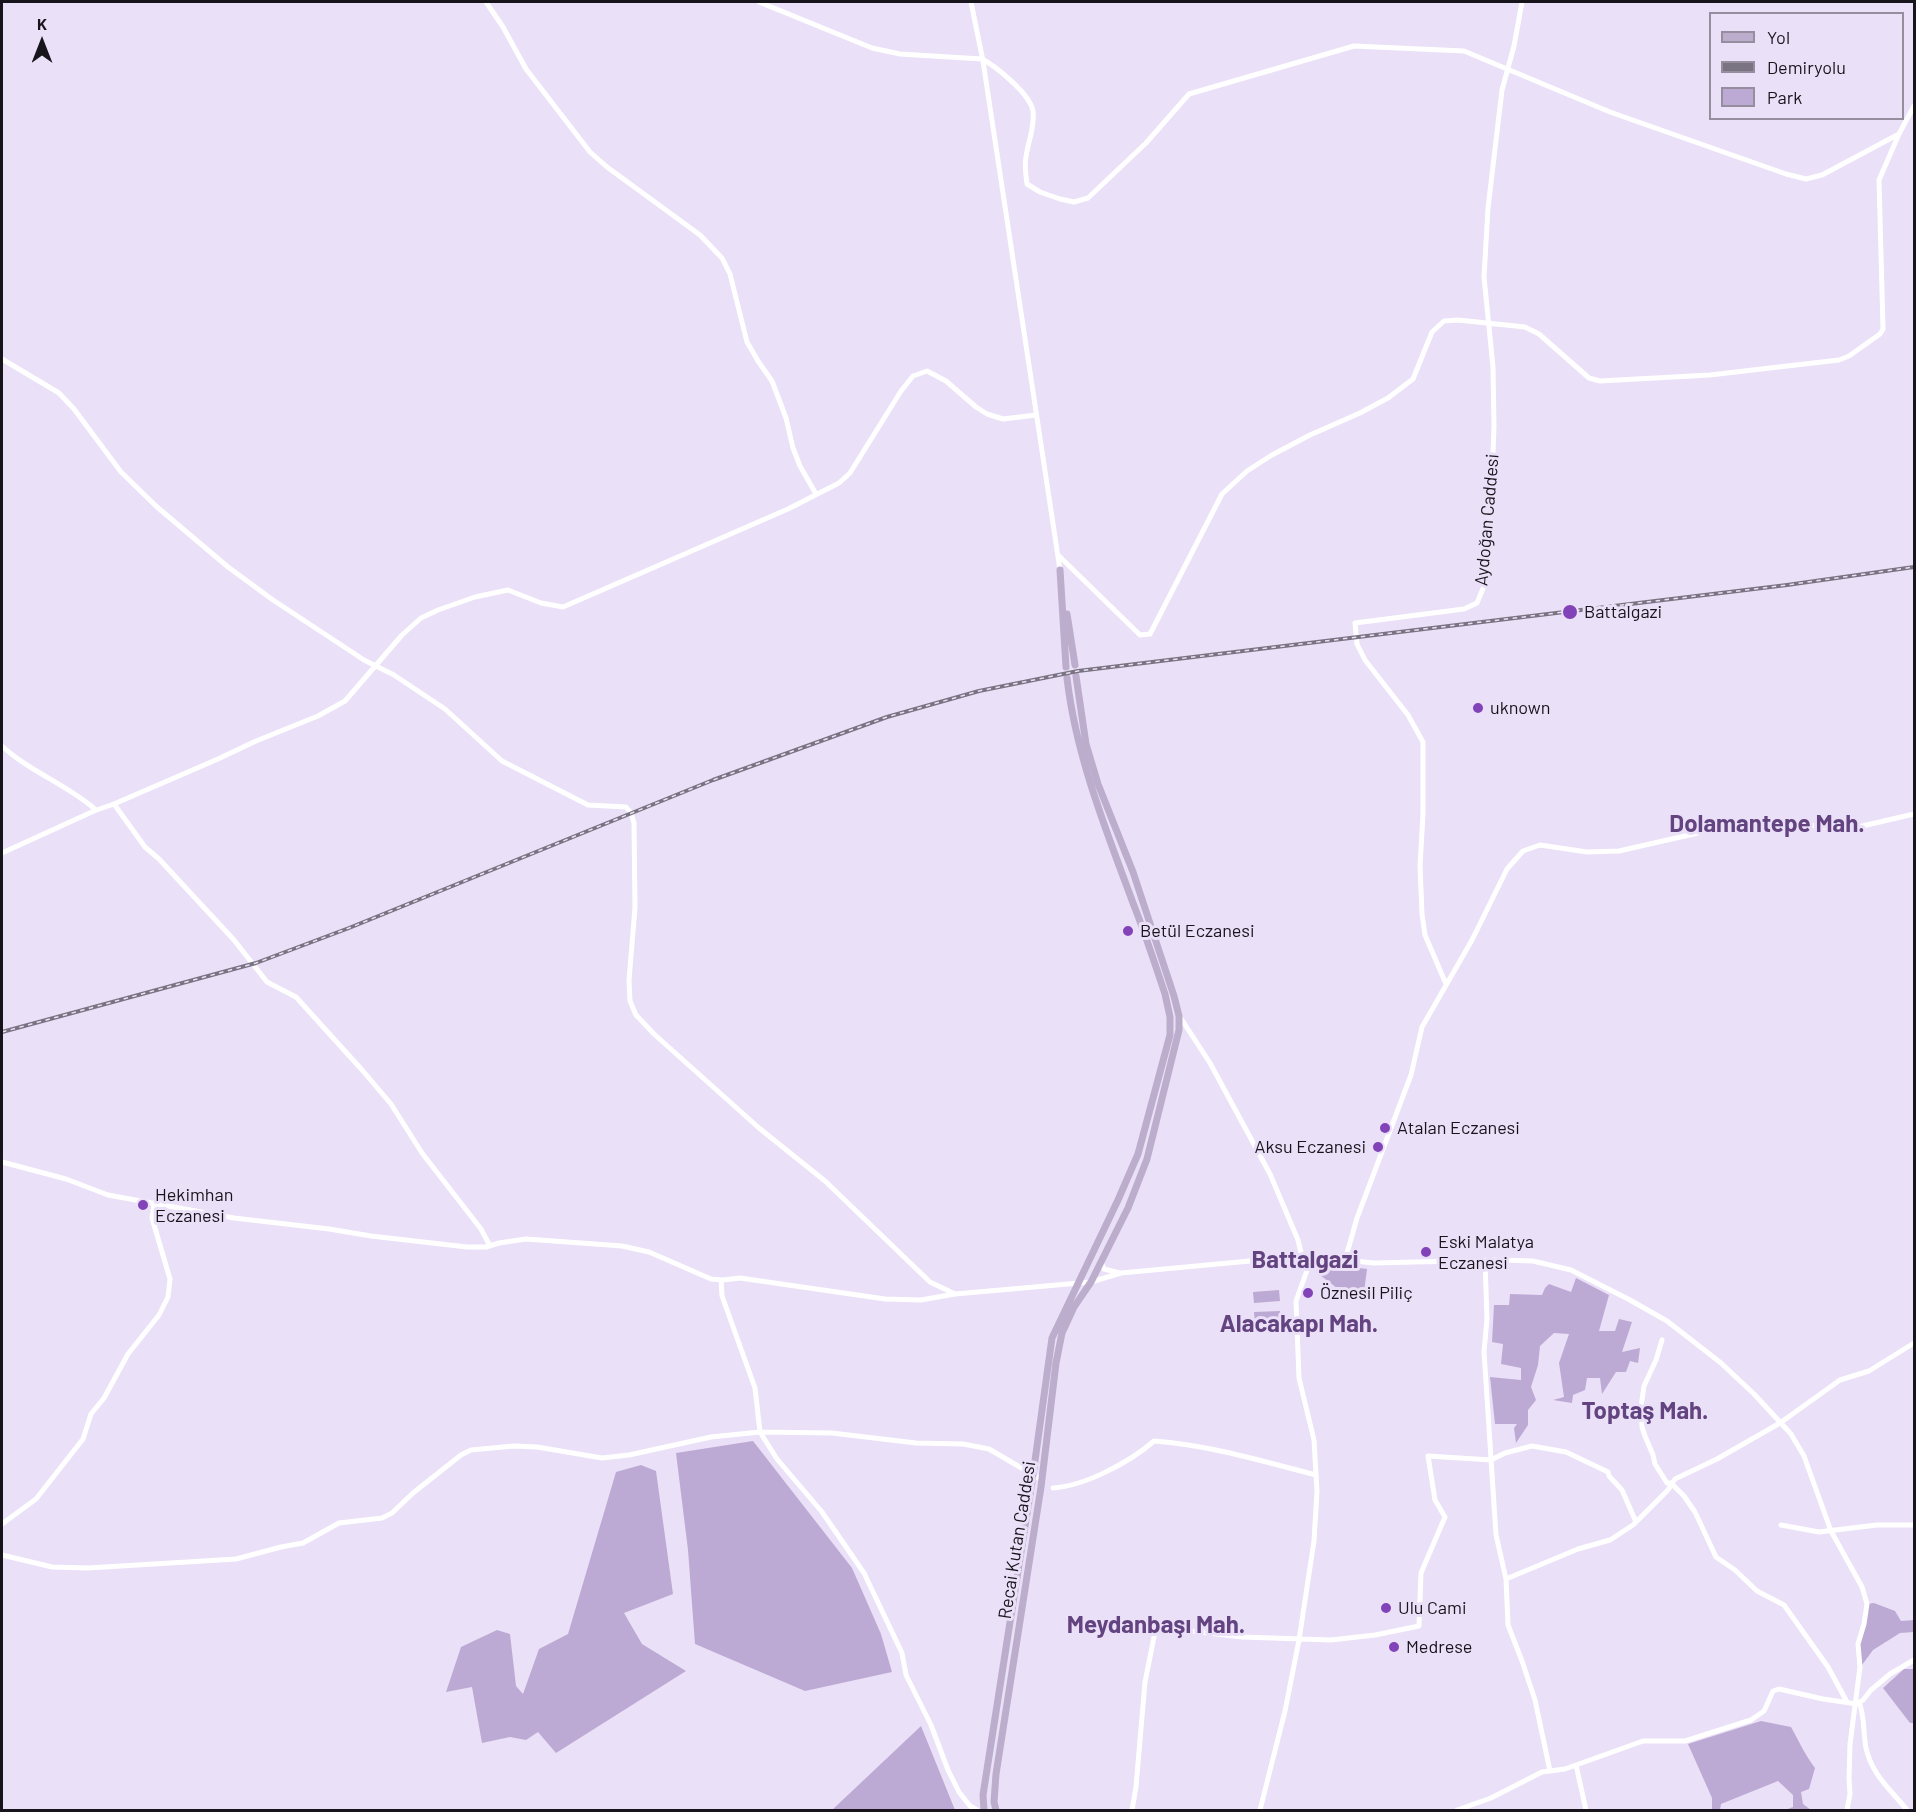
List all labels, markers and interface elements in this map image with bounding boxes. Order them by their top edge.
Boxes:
north arrow [12,12,72,72]
legend [1709,12,1904,120]
text: K [37,14,47,33]
text: Yol [1767,26,1790,48]
text: Demiryolu [1767,56,1846,78]
text: Park [1767,86,1802,108]
street label: Aydoğan Caddesi [1470,453,1504,587]
place label: Battalgazi [1584,601,1662,623]
marker: Battalgazi [1561,603,1579,621]
place label: uknown [1490,697,1550,719]
marker: uknown [1471,701,1485,715]
district label: Dolamantepe Mah. [1669,810,1865,838]
place label: Betül Eczanesi [1140,920,1255,942]
marker: Betül Eczanesi [1121,924,1135,938]
place label: Atalan Eczanesi [1397,1117,1520,1139]
marker: Atalan Eczanesi [1378,1121,1392,1135]
place label: Aksu Eczanesi [1254,1136,1366,1158]
marker: Aksu Eczanesi [1371,1140,1385,1154]
place label: Hekimhan Eczanesi [155,1184,233,1226]
marker: Hekimhan Eczanesi [136,1198,150,1212]
place label: Eski Malatya Eczanesi [1438,1231,1534,1274]
marker: Eski Malatya Eczanesi [1419,1245,1433,1259]
district label: Battalgazi [1251,1246,1359,1274]
place label: Öznesil Piliç [1320,1282,1413,1304]
marker: Öznesil Piliç [1301,1286,1315,1300]
district label: Alacakapı Mah. [1220,1310,1378,1338]
district label: Toptaş Mah. [1582,1397,1708,1425]
street label: Recai Kutan Caddesi [994,1460,1040,1620]
place label: Ulu Cami [1398,1597,1467,1619]
marker: Ulu Cami [1379,1601,1393,1615]
district label: Meydanbaşı Mah. [1067,1611,1245,1639]
place label: Medrese [1406,1636,1472,1658]
marker: Medrese [1387,1640,1401,1654]

